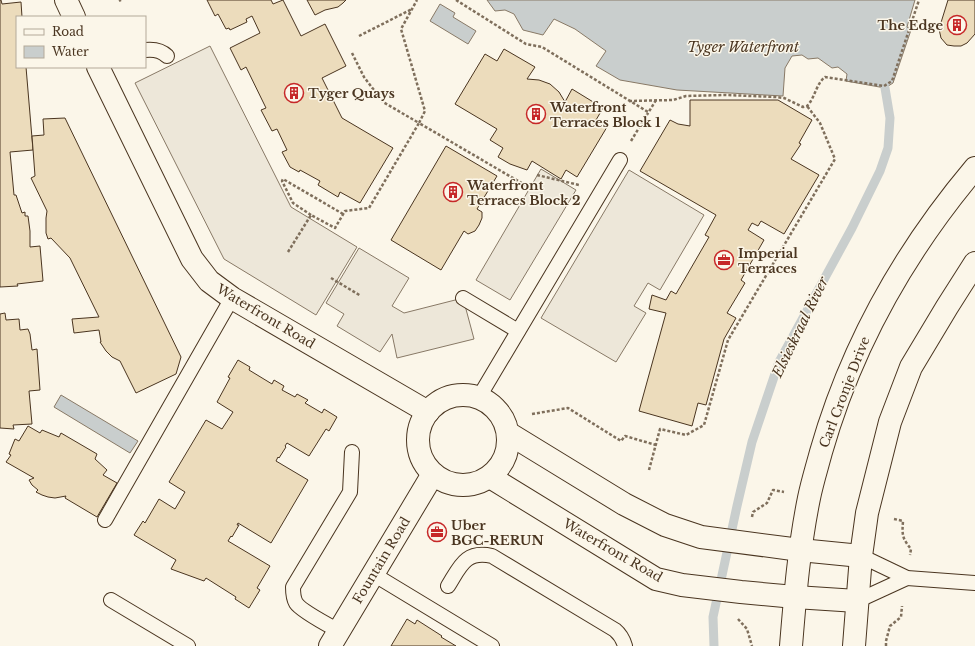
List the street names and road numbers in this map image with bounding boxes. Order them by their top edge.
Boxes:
street label: Waterfront Road [212,280,318,353]
street label: Carl Cronje Drive [815,334,874,450]
street label: Fountain Road [349,514,414,607]
street label: Waterfront Road [559,515,666,586]

